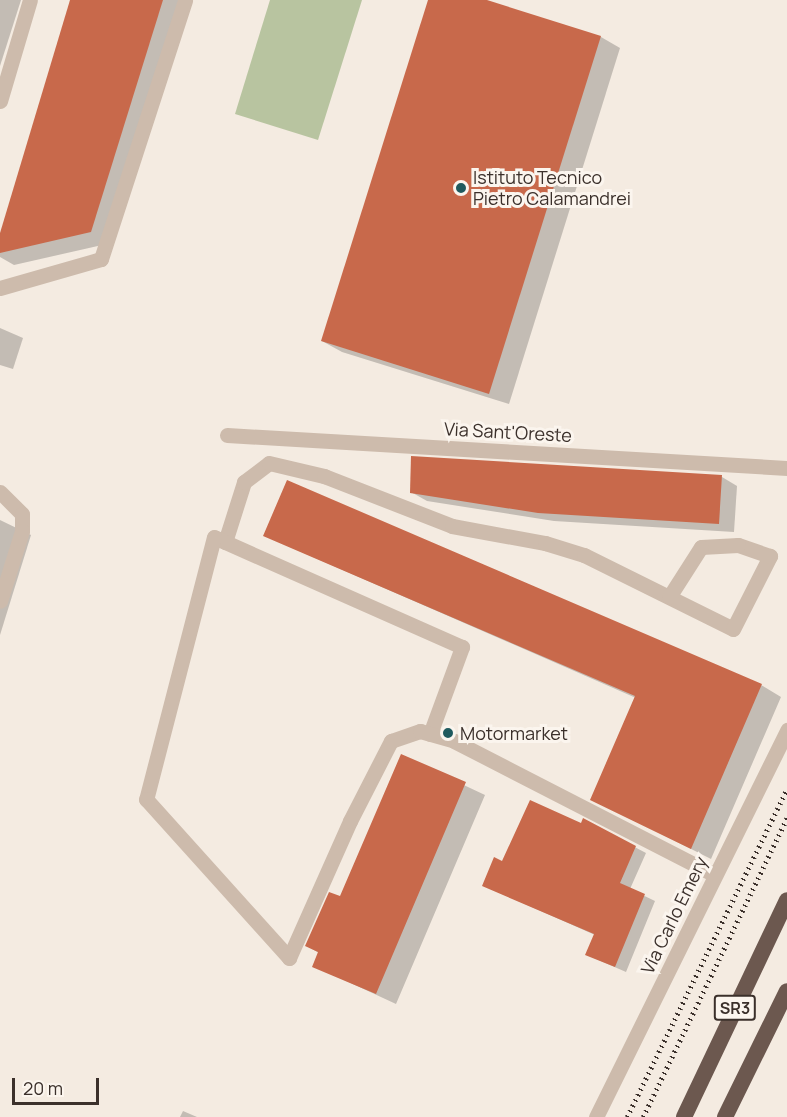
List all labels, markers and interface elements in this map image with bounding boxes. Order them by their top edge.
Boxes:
place label: Istituto Tecnico Pietro Calamandrei [473,167,631,210]
marker: Istituto Tecnico Pietro Calamandrei [454,181,468,195]
street label: Via Sant'Oreste [444,418,572,446]
place label: Motormarket [460,722,568,744]
marker: Motormarket [441,726,455,740]
street label: Via Carlo Emery [636,853,712,977]
road number: SR3 [712,995,758,1021]
scale bar [15,1066,102,1104]
text: 20 m [23,1076,63,1100]

